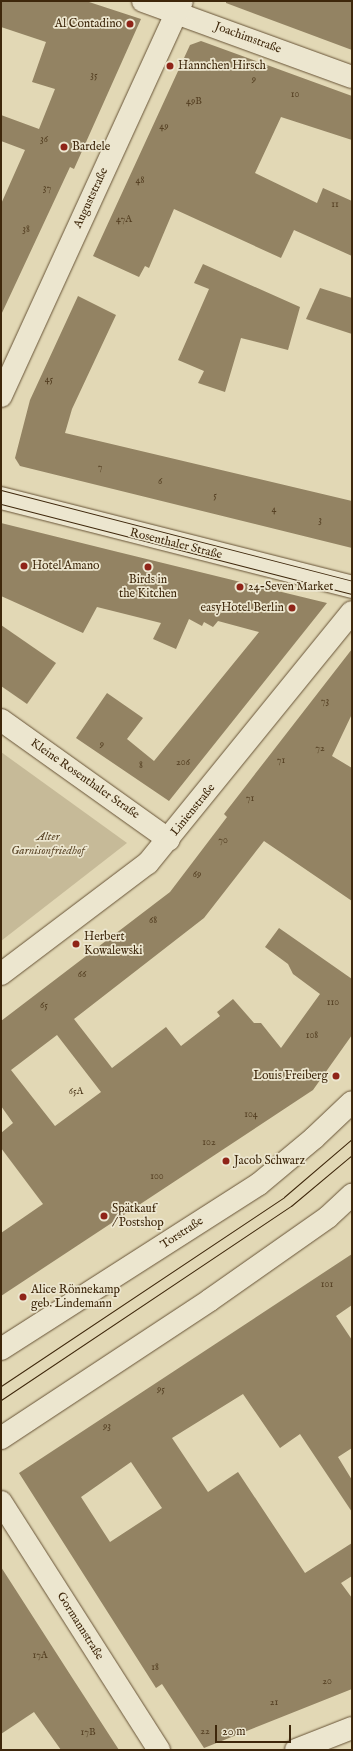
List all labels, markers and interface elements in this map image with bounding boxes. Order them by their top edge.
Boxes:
place label: Al Contadino [55,17,122,31]
marker: Al Contadino [125,19,135,29]
street label: Joachimstraße [213,19,283,57]
place label: Hannchen Hirsch [178,59,266,73]
marker: Hannchen Hirsch [165,61,175,71]
house number: 35 [90,70,98,82]
house number: 9 [252,74,256,86]
house number: 10 [291,89,299,101]
house number: 49B [186,96,202,108]
house number: 49 [159,121,169,133]
house number: 36 [40,134,48,146]
place label: Bardele [72,140,110,154]
marker: Bardele [59,142,69,152]
street label: Auguststraße [71,165,111,231]
house number: 48 [136,175,144,187]
house number: 37 [43,183,51,195]
house number: 11 [331,199,339,211]
house number: 47A [116,214,132,226]
house number: 38 [22,224,30,236]
house number: 45 [45,374,53,386]
house number: 7 [98,462,102,474]
house number: 6 [158,476,162,488]
house number: 5 [213,490,217,502]
house number: 4 [272,504,276,516]
house number: 3 [318,515,322,527]
street label: Rosenthaler Straße [128,526,224,562]
place label: Hotel Amano [32,559,100,573]
marker: Hotel Amano [19,561,29,571]
marker: Birds in the Kitchen [143,562,153,572]
place label: Birds in the Kitchen [119,573,177,601]
place label: 24-Seven Market [248,580,333,594]
marker: 24-Seven Market [235,582,245,592]
place label: easyHotel Berlin [201,601,284,615]
marker: easyHotel Berlin [287,603,297,613]
house number: 73 [321,696,329,708]
street label: Kleine Rosenthaler Straße [28,736,142,822]
house number: 9 [100,739,104,751]
house number: 72 [315,743,325,755]
house number: 71 [277,755,285,767]
house number: 206 [176,757,190,769]
house number: 8 [139,760,143,772]
street label: Linienstraße [168,781,218,839]
house number: 71 [246,793,254,805]
park label: Alter Garnisonfriedhof [11,830,85,858]
house number: 70 [218,835,228,847]
house number: 69 [193,869,201,881]
house number: 68 [149,915,157,927]
place label: Herbert Kowalewski [84,930,143,958]
marker: Herbert Kowalewski [71,939,81,949]
house number: 66 [78,969,86,981]
house number: 110 [327,997,339,1009]
house number: 65 [40,1000,48,1012]
house number: 108 [306,1030,318,1042]
place label: Louis Freiberg [253,1069,328,1083]
marker: Louis Freiberg [331,1071,341,1081]
house number: 65A [69,1086,83,1098]
house number: 104 [244,1109,258,1121]
house number: 102 [202,1137,216,1149]
place label: Jacob Schwarz [234,1154,305,1168]
marker: Jacob Schwarz [221,1156,231,1166]
house number: 100 [150,1171,164,1183]
place label: Spätkauf / Postshop [112,1202,164,1230]
marker: Spätkauf / Postshop [99,1211,109,1221]
street label: Torstraße [158,1214,206,1252]
house number: 101 [321,1279,333,1291]
place label: Alice Rönnekamp geb. Lindemann [31,1283,120,1311]
marker: Alice Rönnekamp geb. Lindemann [18,1292,28,1302]
house number: 95 [157,1384,165,1396]
house number: 93 [103,1421,111,1433]
street label: Gormannstraße [53,1589,107,1663]
house number: 17A [32,1650,48,1662]
house number: 18 [151,1662,159,1674]
house number: 20 [322,1676,332,1688]
house number: 21 [270,1697,278,1709]
scale bar [217,1717,293,1743]
text: 20 m [222,1724,245,1739]
house number: 22 [200,1726,210,1738]
house number: 17B [80,1727,96,1739]

